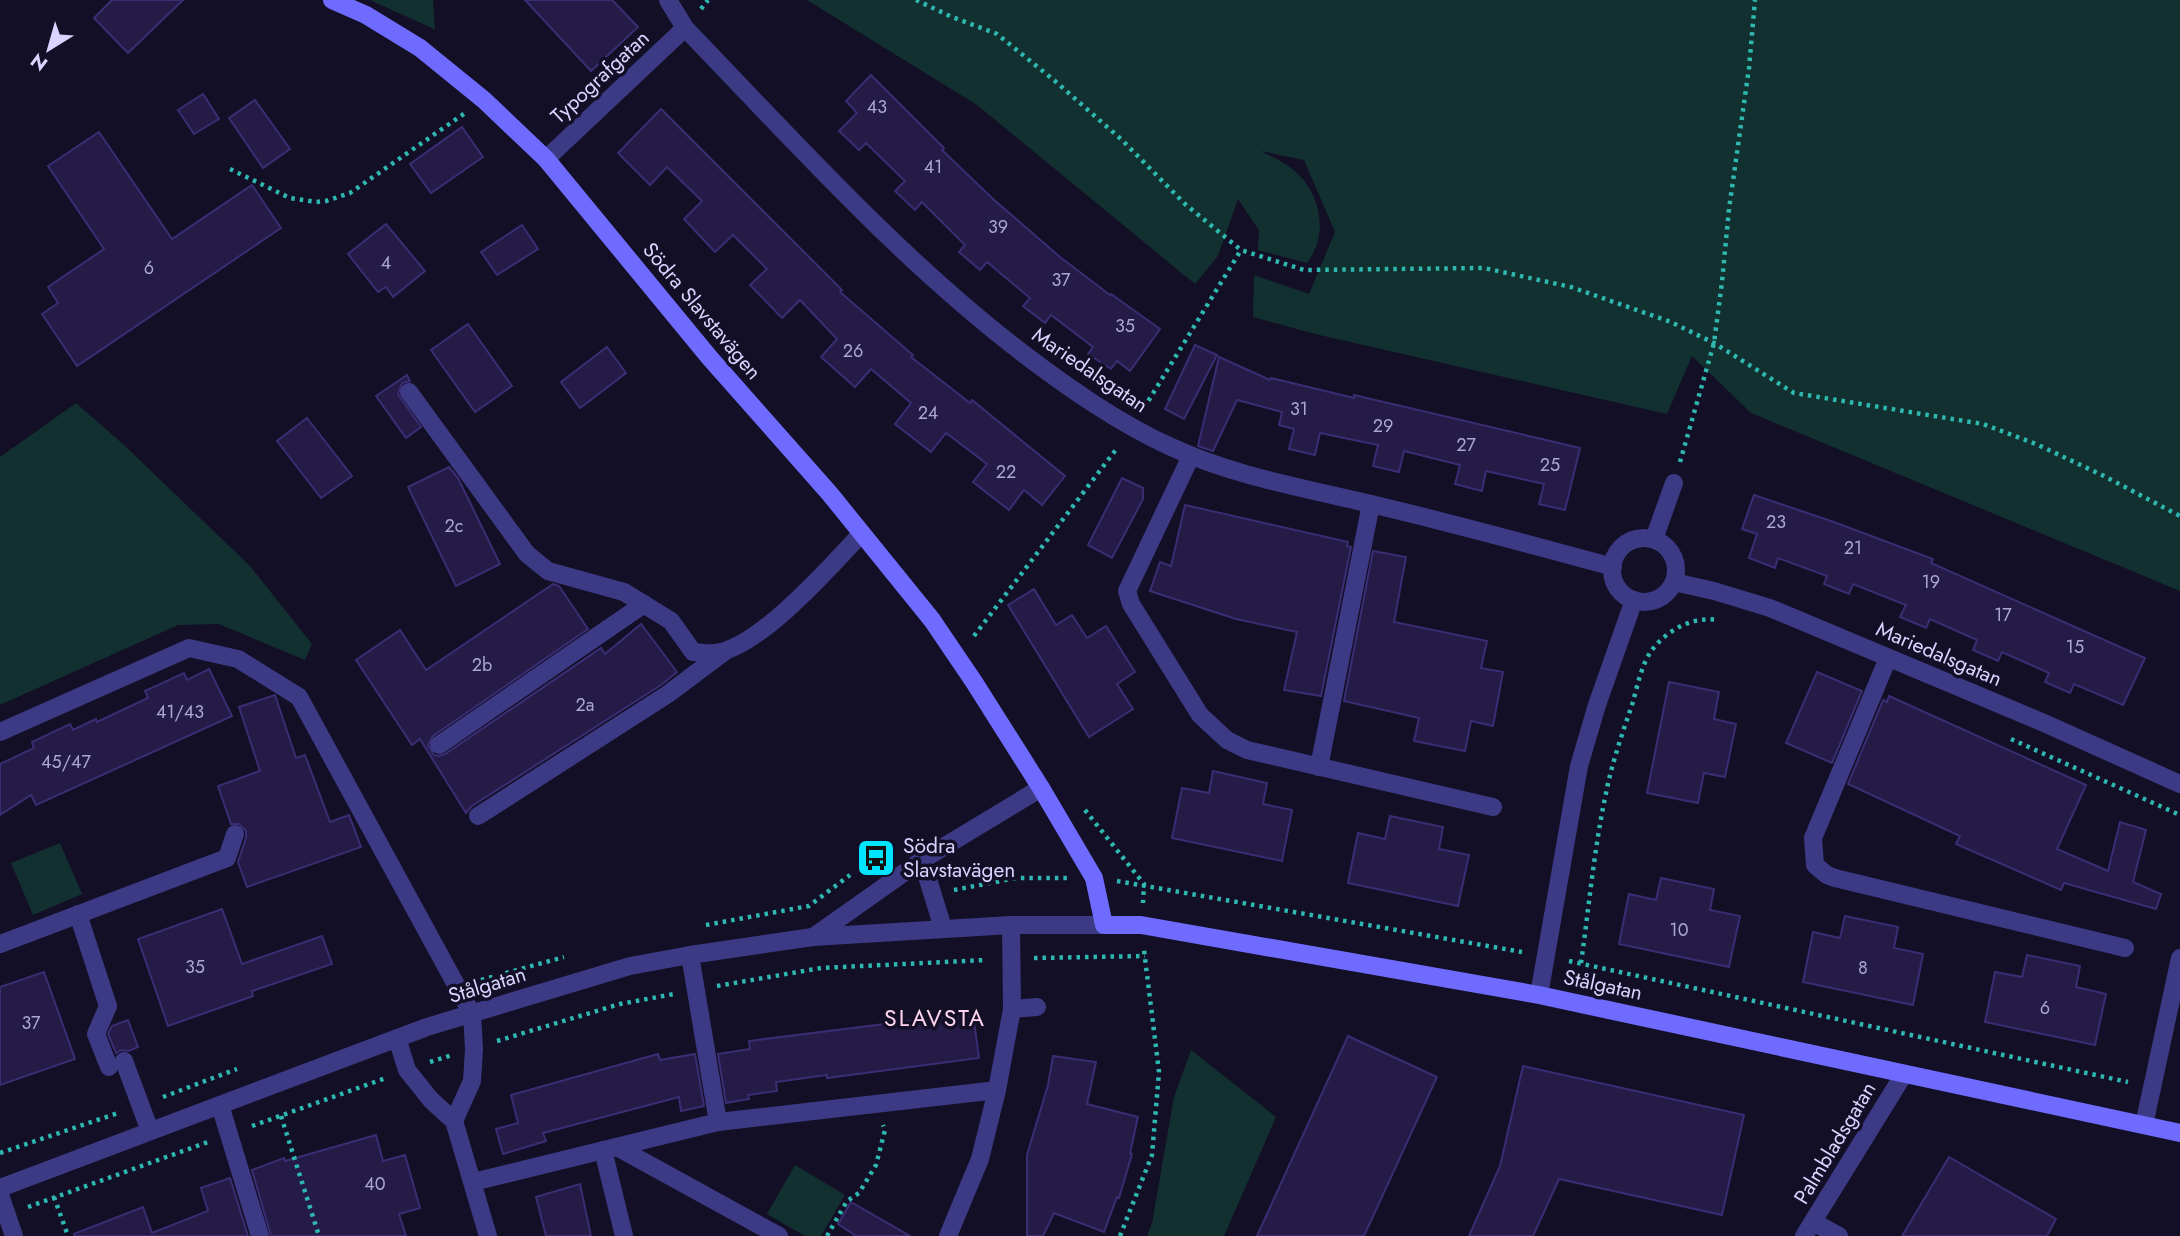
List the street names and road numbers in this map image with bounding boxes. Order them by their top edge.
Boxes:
street label: Typografgatan [544,23,656,131]
street label: Södra Slavstavägen [636,236,768,386]
street label: Mariedalsgatan [1026,320,1154,420]
street label: Mariedalsgatan [1871,614,2007,694]
street label: Stålgatan [444,959,530,1011]
street label: Stålgatan [1561,962,1645,1008]
street label: Palmbladsgatan [1787,1076,1883,1210]

